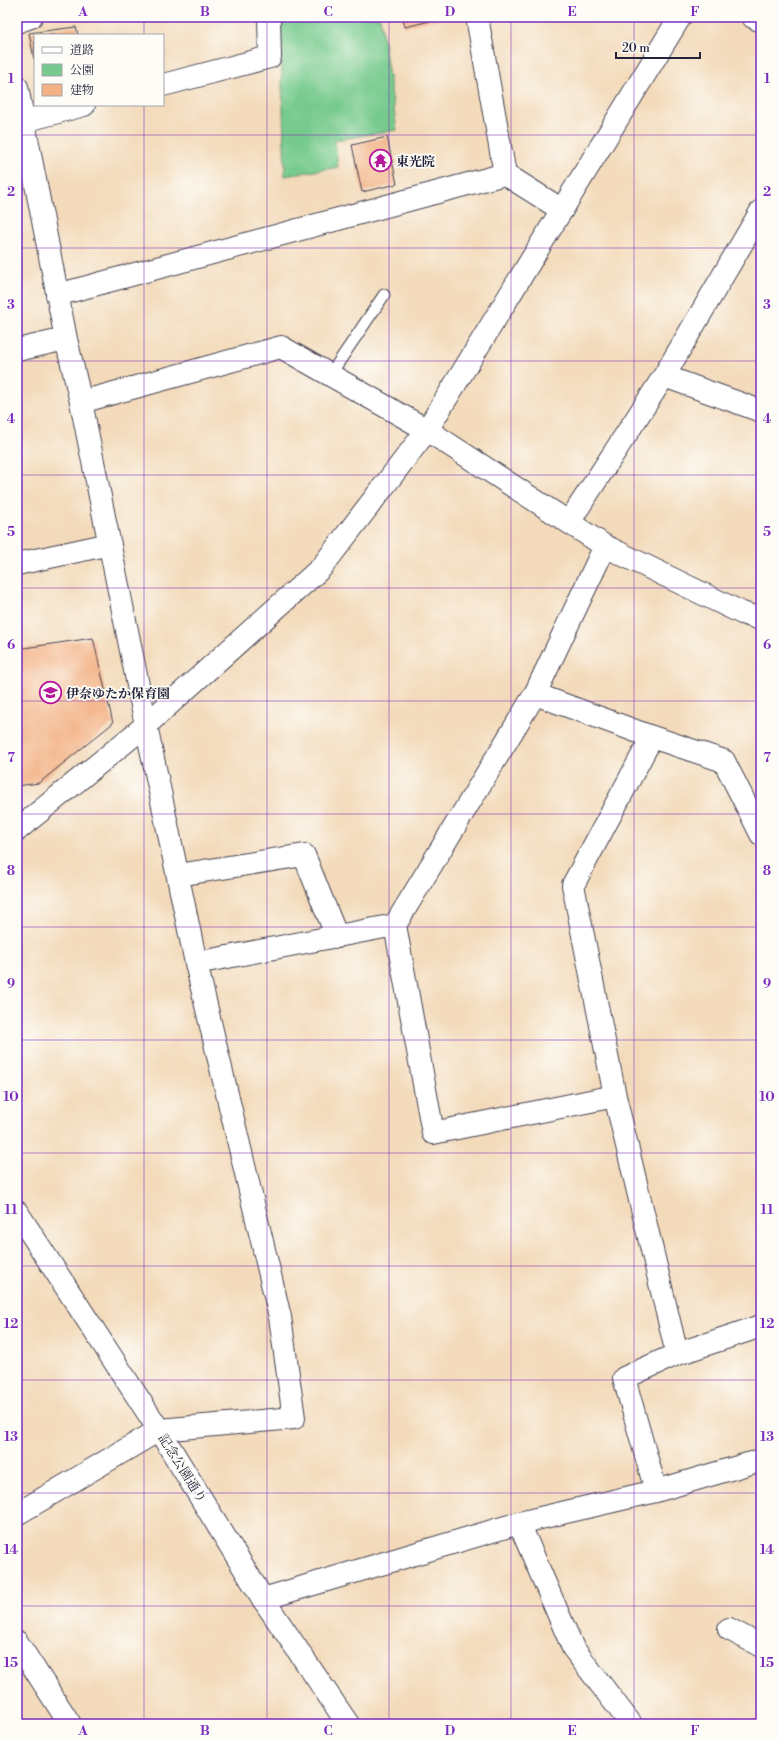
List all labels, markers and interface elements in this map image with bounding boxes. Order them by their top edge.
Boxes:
text: A [77,4,88,20]
text: B [200,4,210,20]
text: C [323,4,333,20]
text: D [445,4,455,20]
text: E [567,4,577,20]
text: F [690,4,700,20]
legend [34,34,164,106]
scale bar [616,34,700,60]
text: 20 m [622,41,650,56]
text: 道路 [70,43,94,58]
text: 公園 [70,63,94,78]
text: 1 [8,71,15,87]
text: 1 [764,71,771,87]
text: 建物 [70,83,94,98]
temple icon: 東光院 [368,148,394,174]
place label: 東光院 [396,154,435,170]
text: 2 [7,184,15,200]
text: 2 [763,184,771,200]
text: 3 [7,297,15,313]
text: 3 [763,297,771,313]
text: 4 [7,411,16,427]
text: 4 [763,411,772,427]
text: 5 [7,524,15,540]
text: 5 [763,524,771,540]
text: 6 [7,637,15,653]
text: 6 [763,637,771,653]
school or university icon: 伊奈ゆたか保育園 [38,680,64,706]
place label: 伊奈ゆたか保育園 [66,686,170,702]
text: 7 [7,750,15,766]
text: 7 [763,750,771,766]
text: 8 [7,863,15,879]
text: 8 [763,863,771,879]
text: 9 [7,976,15,992]
text: 9 [763,976,771,992]
text: 10 [3,1089,19,1105]
text: 10 [759,1089,775,1105]
text: 11 [5,1202,18,1218]
text: 11 [761,1202,774,1218]
text: 12 [4,1316,18,1332]
text: 12 [760,1316,774,1332]
text: 13 [4,1429,18,1445]
text: 13 [760,1429,774,1445]
street label: 記念公園通り [155,1431,210,1506]
text: 14 [4,1542,18,1558]
text: 14 [760,1542,774,1558]
text: 15 [4,1655,18,1671]
text: 15 [760,1655,774,1671]
text: A [77,1723,88,1739]
text: B [200,1723,210,1739]
text: C [323,1723,333,1739]
text: D [445,1723,455,1739]
text: E [567,1723,577,1739]
text: F [690,1723,700,1739]

